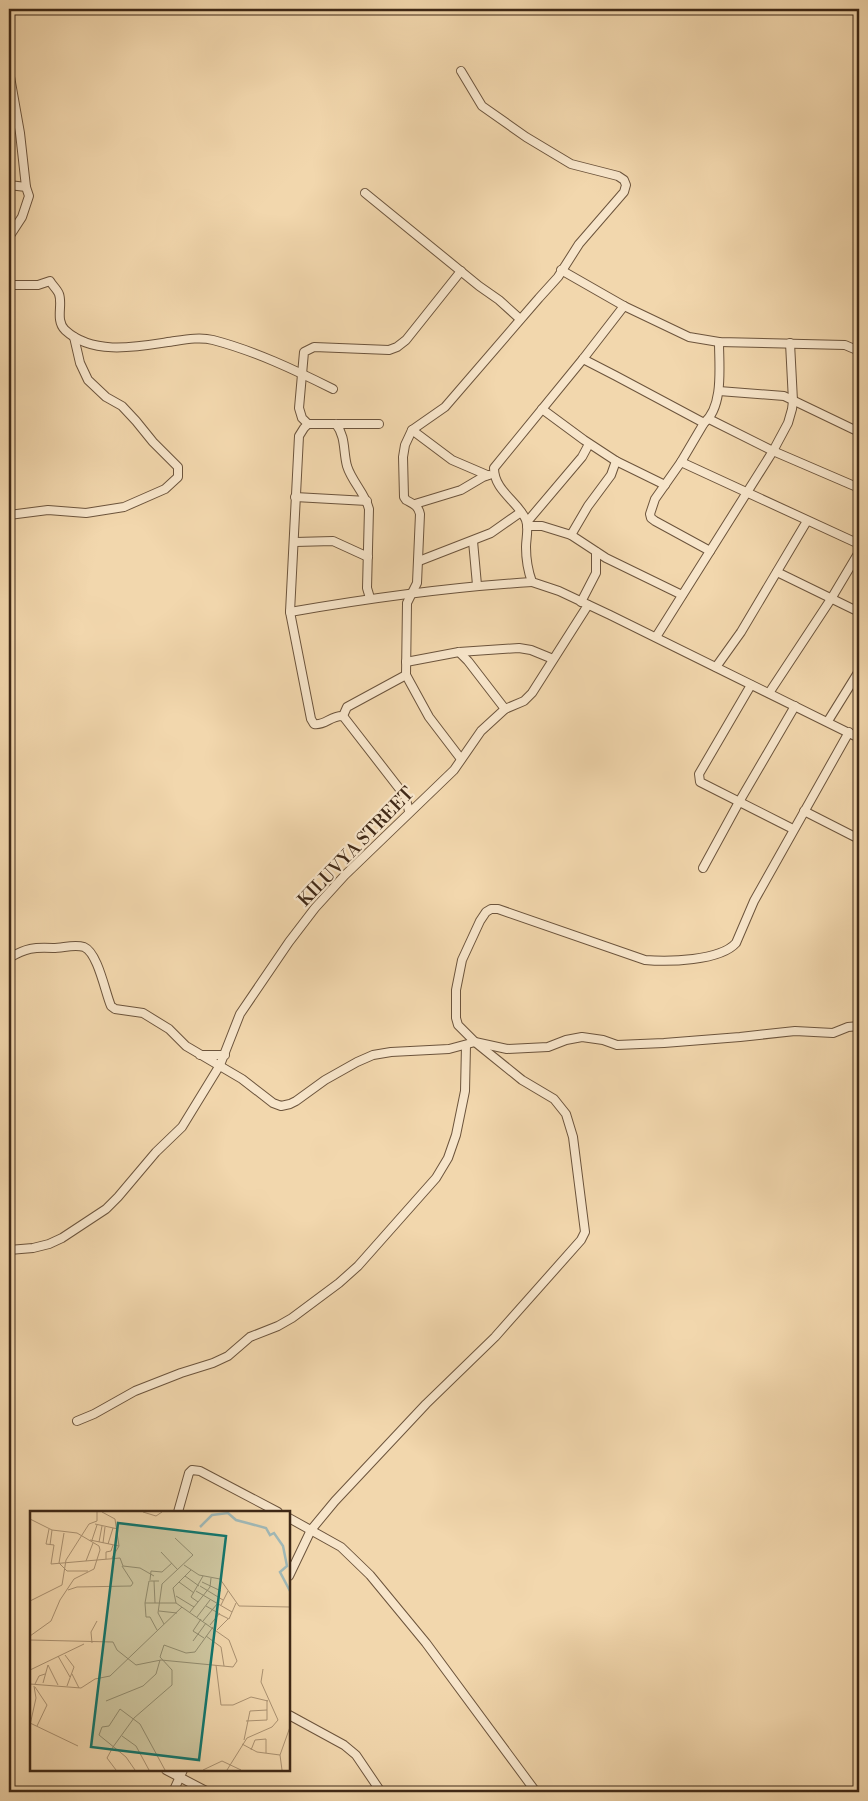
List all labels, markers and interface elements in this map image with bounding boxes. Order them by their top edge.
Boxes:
street label: KILUVYA STREET [293,782,419,912]
inset map [30,1511,290,1771]

